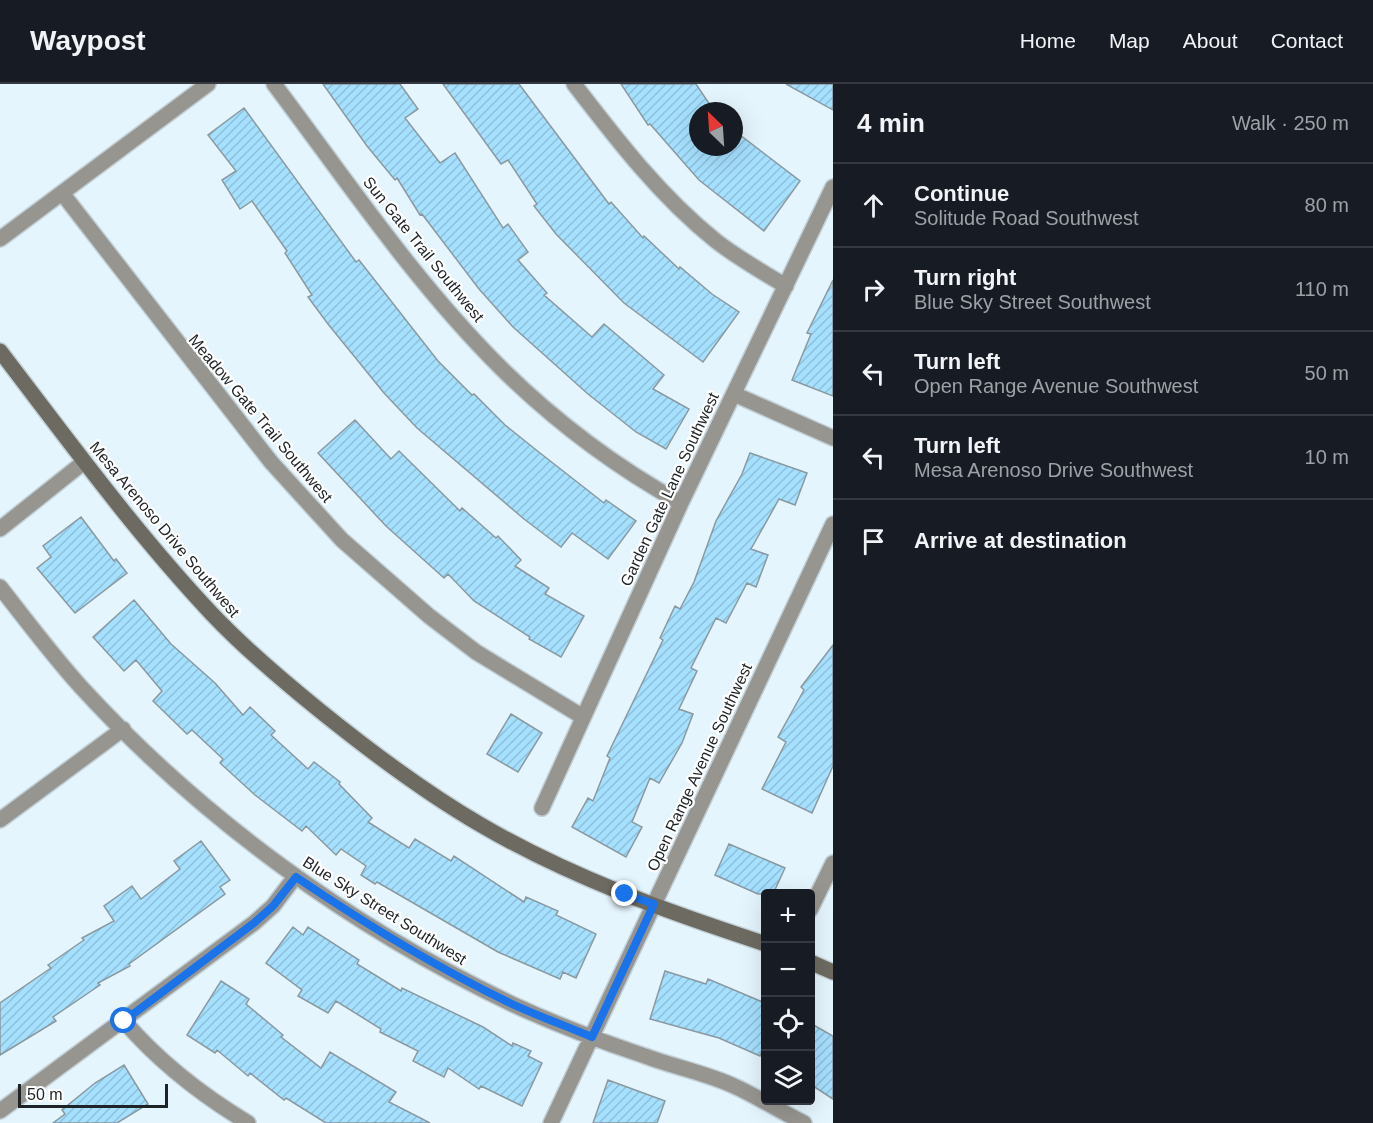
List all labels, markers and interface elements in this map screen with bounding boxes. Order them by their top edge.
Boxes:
text: Waypost [30,25,146,56]
text: Home [1020,29,1076,52]
text: Map [1109,29,1150,52]
text: About [1183,29,1238,52]
text: Contact [1271,29,1343,52]
north arrow [689,102,743,156]
text: 4 min [857,108,925,138]
text: Walk · 250 m [1232,112,1349,134]
street label: Sun Gate Trail Southwest [360,173,488,326]
text: Continue [914,181,1009,206]
icon: ahead [857,189,890,222]
text: 80 m [1305,194,1349,216]
text: Solitude Road Southwest [914,207,1139,229]
text: Turn right [914,265,1016,290]
icon: right [857,273,890,306]
text: 110 m [1295,278,1349,300]
text: Blue Sky Street Southwest [914,291,1151,313]
street label: Meadow Gate Trail Southwest [186,331,336,506]
text: Turn left [914,349,1000,374]
icon: left [857,357,890,390]
text: 50 m [1305,362,1349,384]
text: Open Range Avenue Southwest [914,375,1198,397]
street label: Garden Gate Lane Southwest [617,389,722,589]
text: Turn left [914,433,1000,458]
street label: Mesa Arenoso Drive Southwest [86,438,243,621]
icon: left [857,441,890,474]
text: 10 m [1305,446,1349,468]
text: Mesa Arenoso Drive Southwest [914,459,1193,481]
icon: arrive [857,525,890,558]
text: Arrive at destination [914,528,1127,553]
street label: Open Range Avenue Southwest [644,660,755,874]
street label: Blue Sky Street Southwest [300,853,470,968]
route end [611,880,637,906]
map controls [761,889,815,1105]
button: + [761,889,815,943]
button: − [761,943,815,997]
button: locate [761,997,815,1051]
route start [110,1007,136,1033]
button: layers [761,1051,815,1105]
scale bar [18,1081,168,1108]
text: 50 m [27,1086,63,1103]

